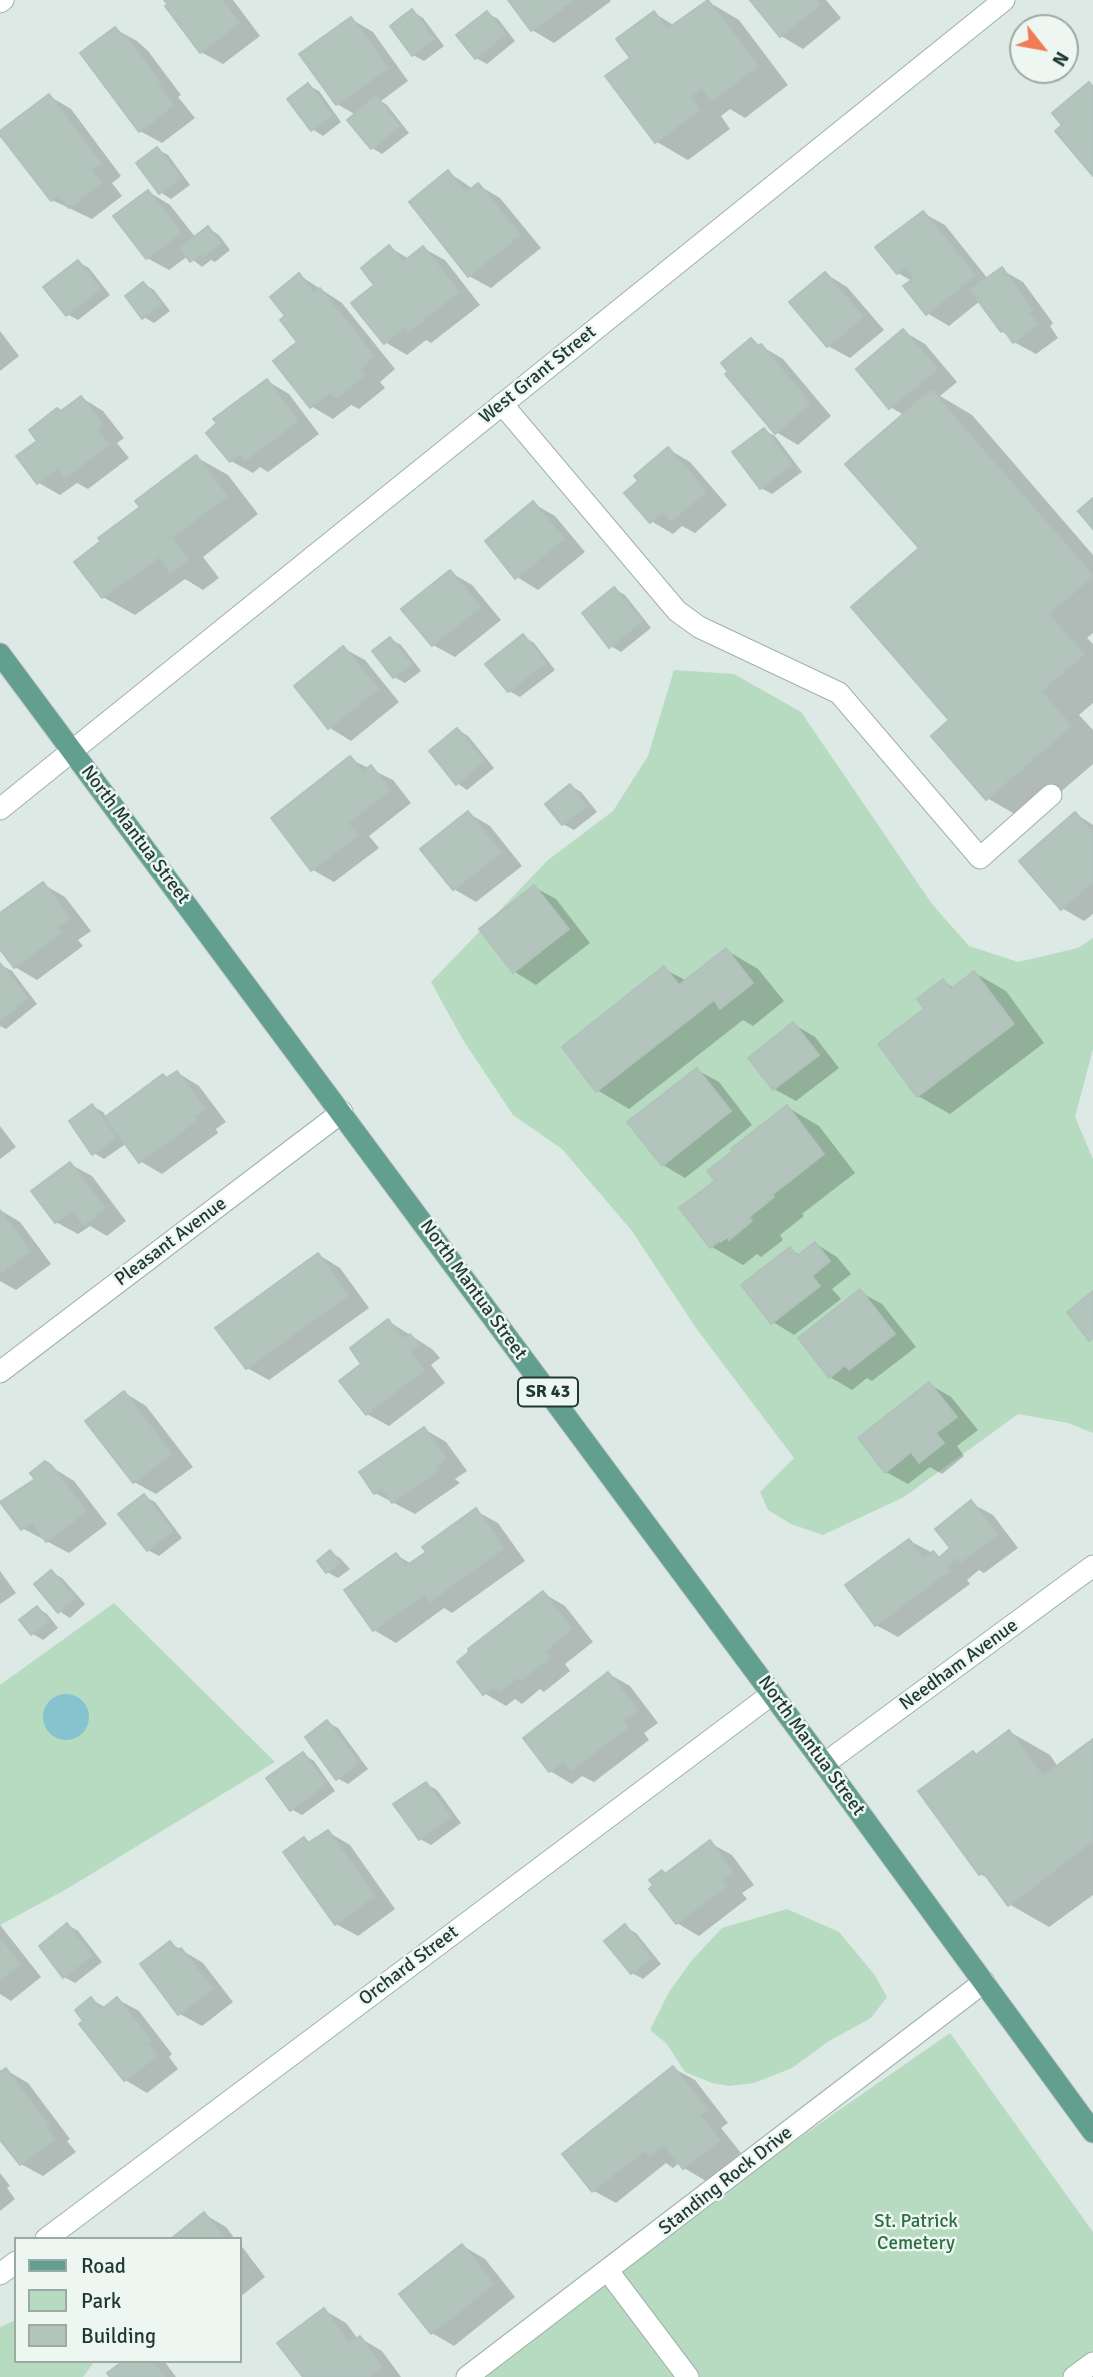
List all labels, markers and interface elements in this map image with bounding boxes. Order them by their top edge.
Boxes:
north arrow [1009,14,1079,84]
text: N [1047,47,1074,71]
street label: West Grant Street [475,321,601,429]
street label: North Mantua Street [76,761,194,909]
street label: Pleasant Avenue [111,1193,231,1291]
street label: North Mantua Street [415,1216,531,1364]
road number: SR 43 [518,1378,578,1406]
street label: Needham Avenue [895,1614,1023,1716]
street label: North Mantua Street [753,1672,869,1820]
street label: Orchard Street [355,1921,463,2011]
street label: Standing Rock Drive [655,2122,797,2240]
park label: St. Patrick Cemetery [874,2211,958,2255]
legend [14,2237,242,2363]
text: Road [81,2253,126,2279]
text: Park [81,2288,121,2314]
text: Building [81,2323,156,2349]

